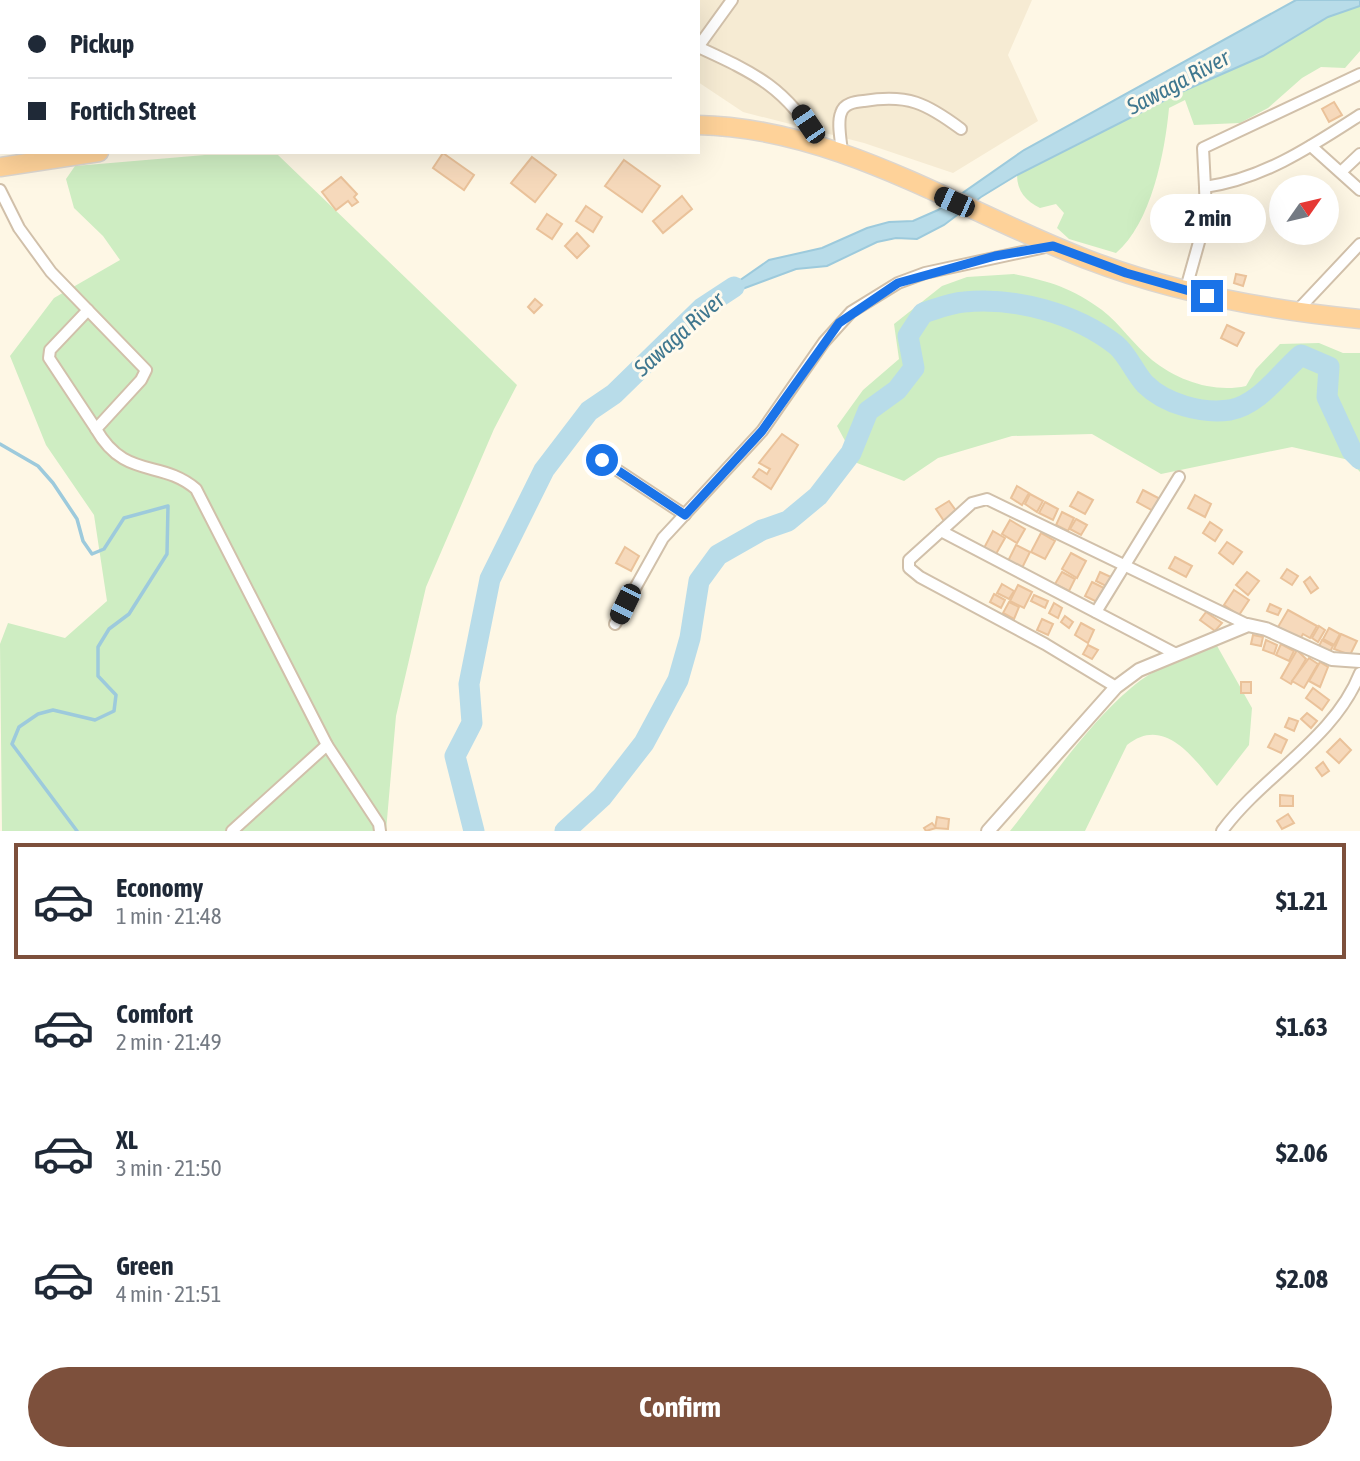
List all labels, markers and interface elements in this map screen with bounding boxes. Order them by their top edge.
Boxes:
text: Pickup [70,29,134,59]
water label: Sawaga River [1122,44,1235,120]
text: Fortich Street [70,96,196,126]
car [788,101,829,147]
north arrow [1269,175,1339,245]
map controls [1269,175,1339,245]
car [931,184,978,220]
callout: 2 min [1149,194,1265,244]
text: 2 min [1185,205,1231,231]
route end [1191,280,1223,312]
water label: Sawaga River [628,286,730,382]
route start [586,444,618,476]
car [607,581,644,627]
icon: car [32,870,95,933]
text: Economy [116,873,203,903]
text: $1.21 [1276,886,1328,916]
text: 1 min · 21:48 [116,903,222,929]
icon: car [32,996,95,1059]
text: Comfort [116,999,193,1029]
text: $1.63 [1276,1012,1328,1042]
text: 2 min · 21:49 [116,1029,222,1055]
icon: car [32,1122,95,1185]
text: XL [116,1125,138,1155]
text: $2.06 [1276,1138,1328,1168]
text: 3 min · 21:50 [116,1155,222,1181]
icon: car [32,1248,95,1311]
text: Green [116,1251,174,1281]
text: $2.08 [1276,1264,1328,1294]
text: 4 min · 21:51 [116,1281,222,1307]
button: Confirm [28,1367,1332,1447]

